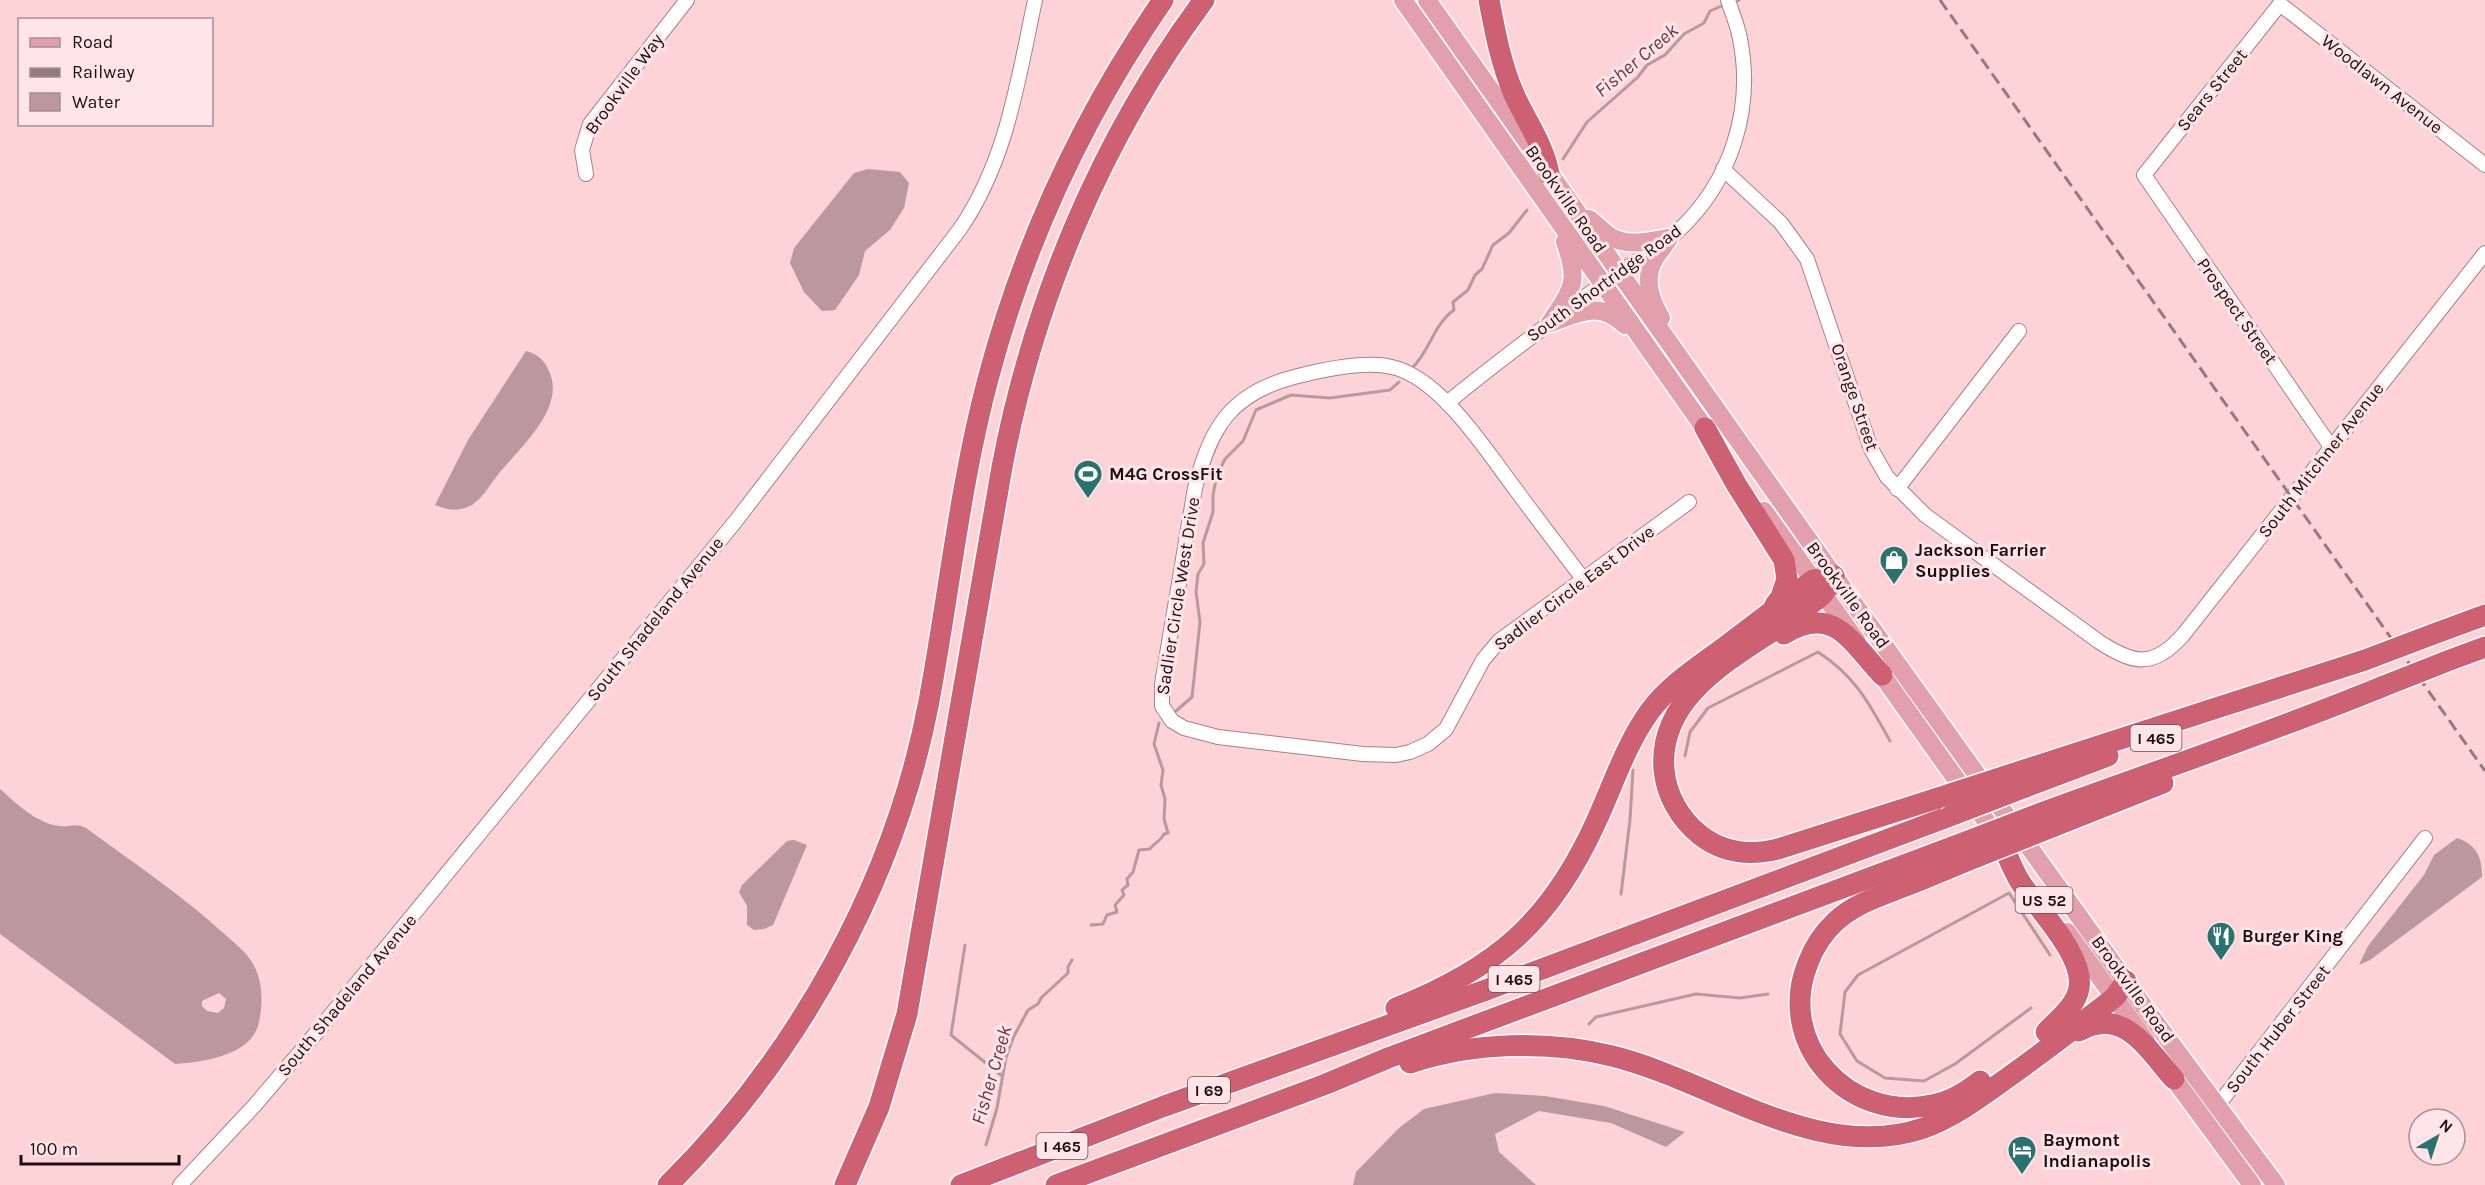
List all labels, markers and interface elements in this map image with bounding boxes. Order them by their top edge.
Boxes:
legend [18,18,213,126]
water label: Fisher Creek [1590,18,1683,102]
street label: Brookville Way [580,29,668,139]
street label: Woodlawn Avenue [2317,30,2447,138]
text: Road [72,31,113,53]
street label: Sears Street [2172,44,2252,136]
text: Railway [72,61,135,83]
text: Water [72,91,120,113]
street label: Brookville Road [1521,141,1611,257]
street label: South Shortridge Road [1522,219,1686,347]
street label: Prospect Street [2192,253,2282,369]
street label: Orange Street [1826,340,1884,454]
street label: South Mitchner Avenue [2253,378,2389,542]
sports icon: M4G CrossFit [1072,458,1104,500]
place label: M4G CrossFit [1109,463,1223,485]
street label: Sadlier Circle West Drive [1151,496,1205,696]
street label: Sadlier Circle East Drive [1489,520,1659,656]
street label: South Shadeland Avenue [582,532,728,706]
street label: Brookville Road [1802,537,1894,653]
place label: Jackson Farrier Supplies [1915,539,2046,582]
shop icon: Jackson Farrier Supplies [1878,544,1910,586]
road number: I 465 [2130,725,2182,751]
road number: US 52 [2016,887,2072,913]
street label: South Shadeland Avenue [273,909,421,1081]
restaurant icon: Burger King [2205,920,2237,962]
place label: Burger King [2242,925,2343,947]
street label: Brookville Road [2087,931,2179,1047]
street label: South Huber Street [2221,960,2335,1097]
road number: I 465 [1488,966,1540,992]
water label: Fisher Creek [966,1022,1017,1127]
road number: I 69 [1188,1077,1230,1103]
north arrow [2407,1107,2467,1167]
text: N [2436,1115,2457,1137]
scale bar [21,1128,178,1166]
place label: Baymont Indianapolis [2043,1129,2151,1172]
road number: I 465 [1036,1133,1088,1159]
hotel icon: Baymont Indianapolis [2006,1134,2038,1176]
text: 100 m [30,1138,78,1160]

